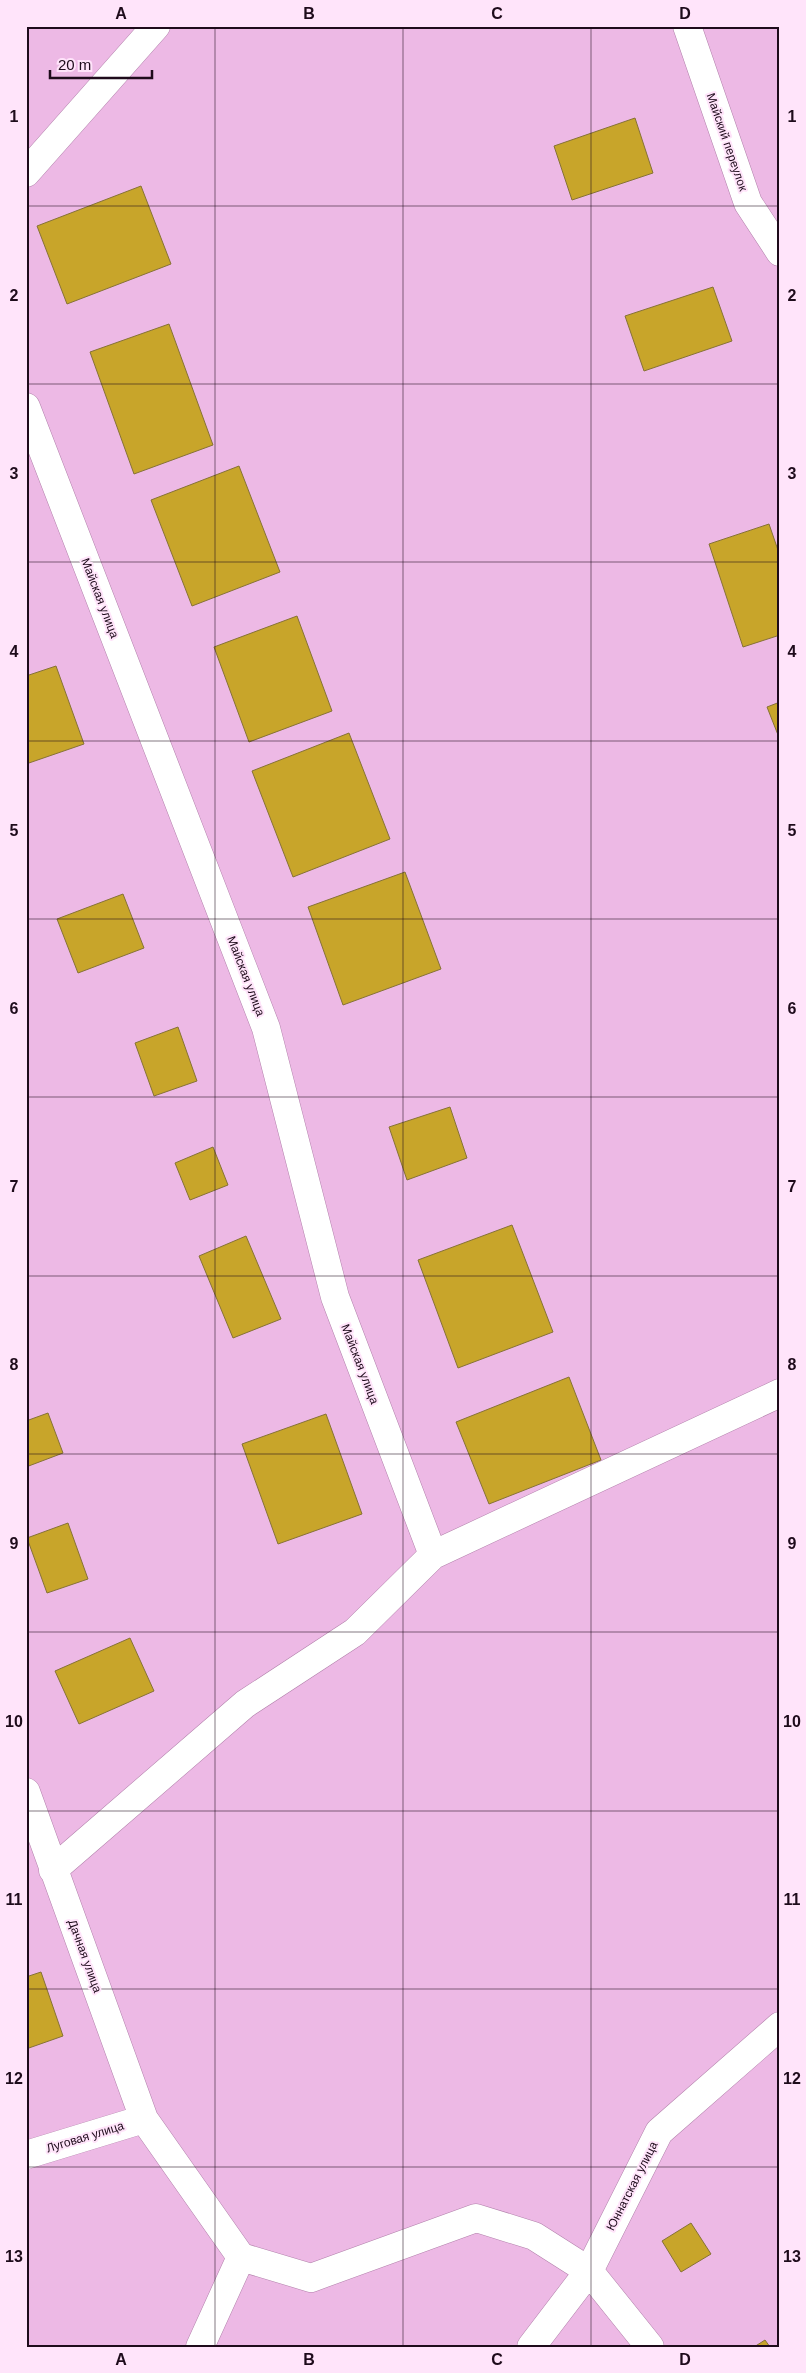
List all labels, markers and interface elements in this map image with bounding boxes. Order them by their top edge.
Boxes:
text: A [115,5,127,22]
text: B [303,5,315,22]
text: C [491,5,503,22]
text: D [679,5,691,22]
scale bar [50,48,152,80]
text: 20 m [58,56,91,73]
street label: Майский переулок [704,91,751,194]
text: 1 [10,108,19,125]
text: 1 [788,108,797,125]
text: 2 [10,287,19,304]
text: 2 [788,287,797,304]
text: 3 [10,465,19,482]
text: 3 [788,465,797,482]
street label: Майская улица [78,556,122,640]
text: 4 [10,643,19,660]
text: 4 [788,643,797,660]
text: 5 [10,822,19,839]
text: 5 [788,822,797,839]
street label: Майская улица [224,934,268,1018]
text: 6 [10,1000,19,1017]
text: 6 [788,1000,797,1017]
text: 7 [10,1178,19,1195]
text: 7 [788,1178,797,1195]
street label: Майская улица [338,1322,382,1406]
text: 8 [10,1356,19,1373]
text: 8 [788,1356,797,1373]
text: 9 [10,1535,19,1552]
text: 9 [788,1535,797,1552]
text: 10 [5,1713,23,1730]
text: 10 [783,1713,801,1730]
text: 11 [6,1891,23,1908]
text: 11 [784,1891,801,1908]
street label: Дачная улица [65,1917,105,1995]
text: 12 [5,2070,23,2087]
text: 12 [783,2070,801,2087]
street label: Луговая улица [44,2118,126,2155]
street label: Юннатская улица [603,2139,661,2233]
text: 13 [5,2248,23,2265]
text: 13 [783,2248,801,2265]
text: A [115,2351,127,2368]
text: B [303,2351,315,2368]
text: C [491,2351,503,2368]
text: D [679,2351,691,2368]

